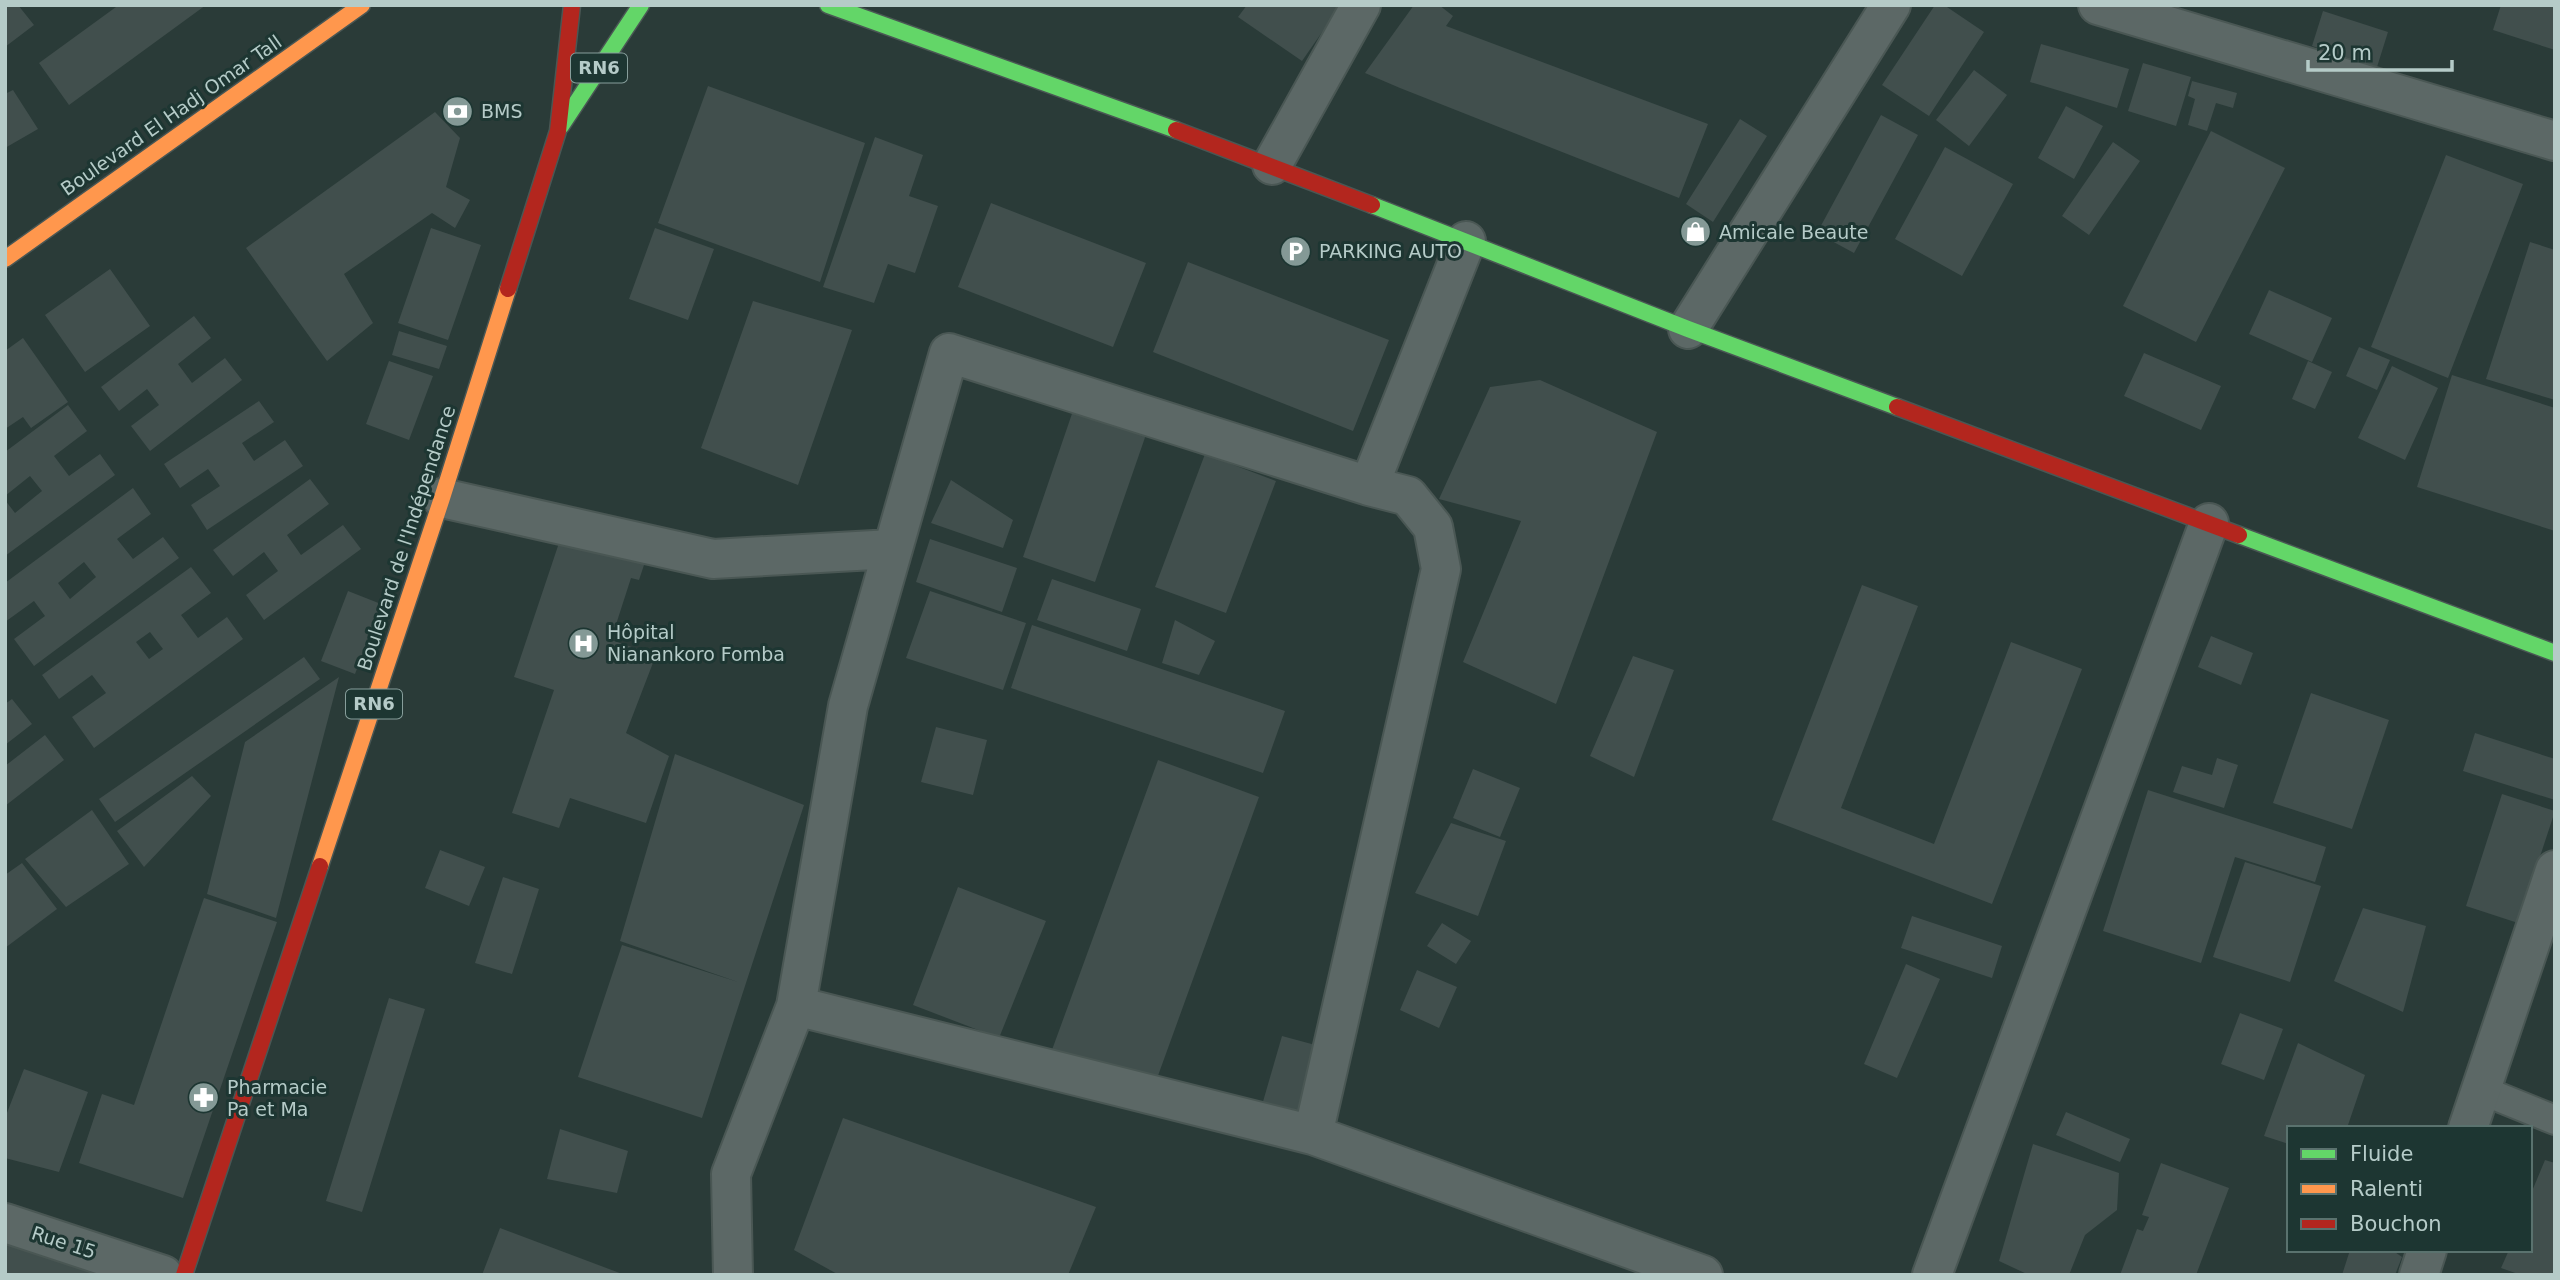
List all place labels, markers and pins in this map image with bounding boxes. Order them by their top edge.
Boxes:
bank icon: BMS [441,94,475,128]
place label: BMS [481,100,523,122]
shop icon: Amicale Beaute [1679,215,1713,249]
place label: Amicale Beaute [1719,221,1868,243]
parking icon: PARKING AUTO [1279,234,1313,268]
place label: PARKING AUTO [1319,240,1462,262]
place label: Hôpital Nianankoro Fomba [607,621,785,665]
hospital icon: Hôpital Nianankoro Fomba [567,626,601,660]
place label: Pharmacie Pa et Ma [227,1076,327,1120]
pharmacy icon: Pharmacie Pa et Ma [187,1081,221,1115]

